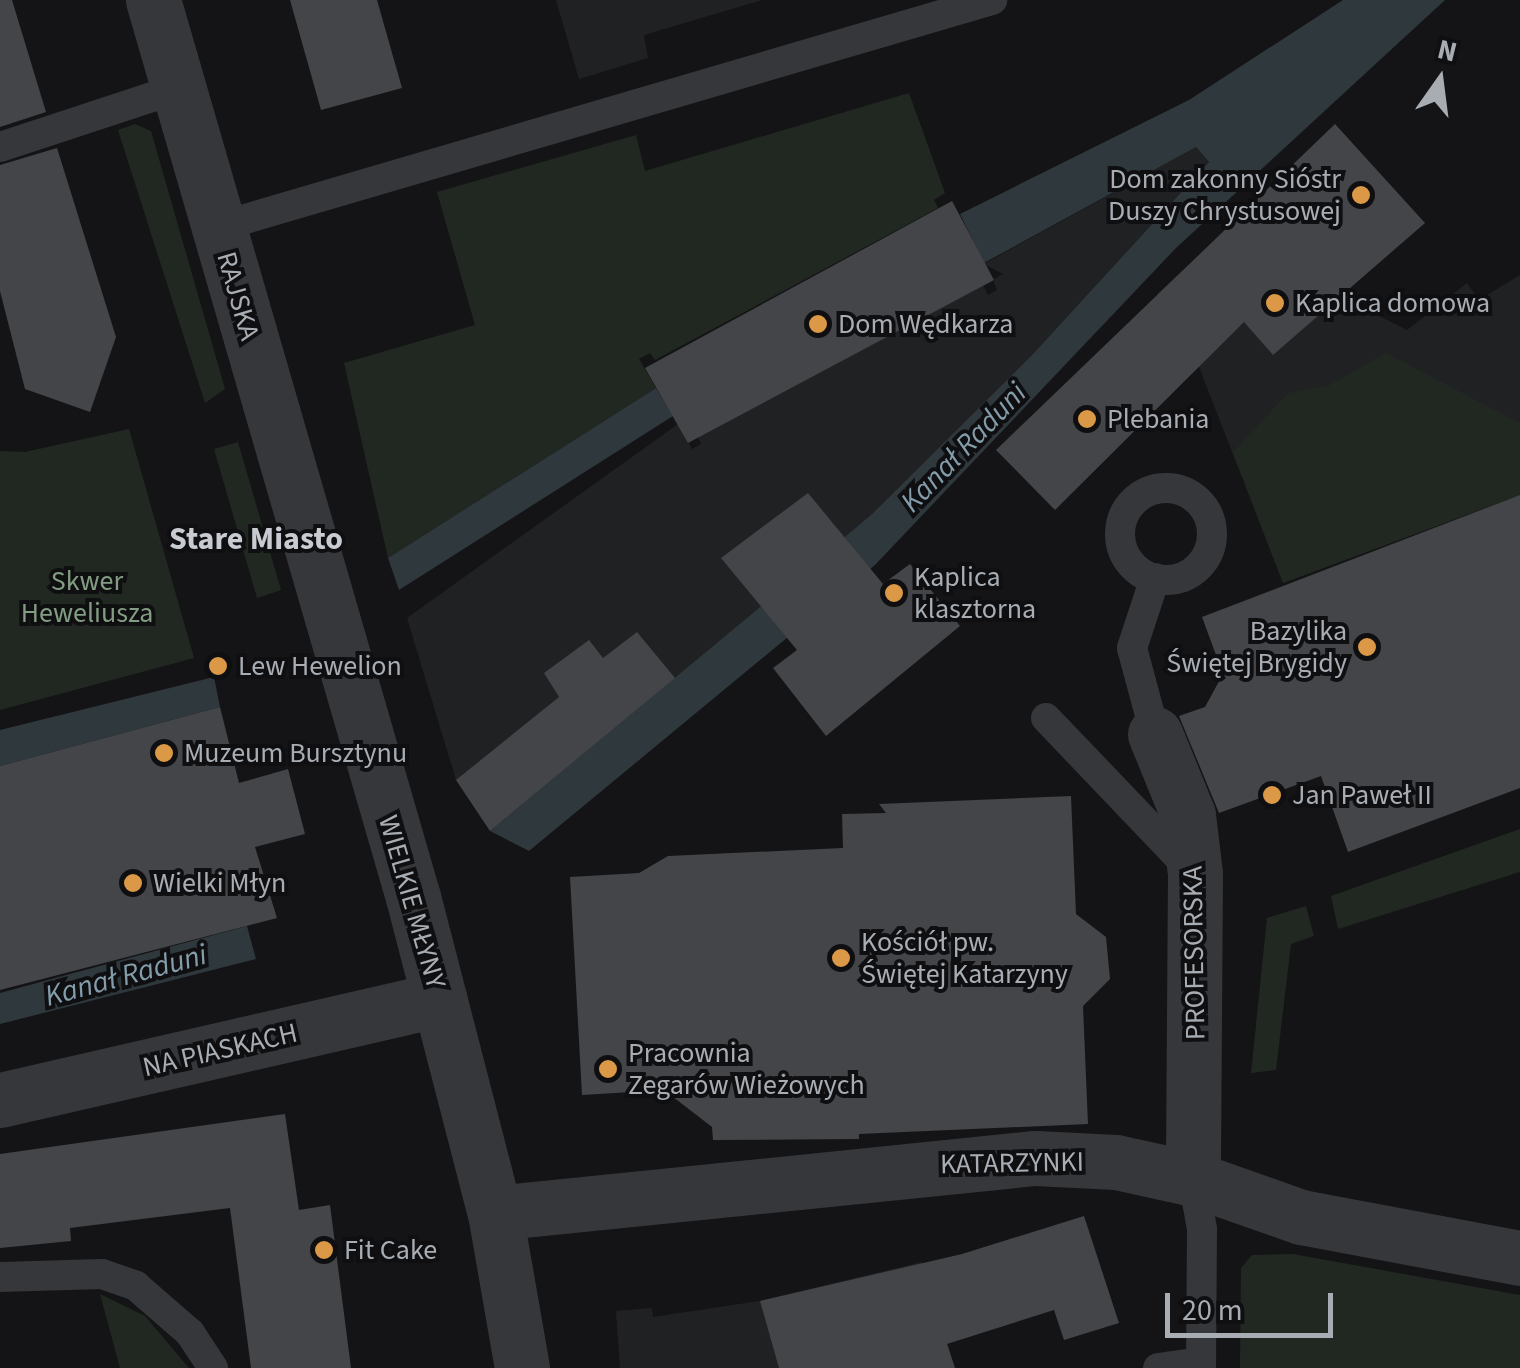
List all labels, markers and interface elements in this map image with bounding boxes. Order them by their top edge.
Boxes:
text: N [1433,29,1461,73]
north arrow [1390,30,1490,130]
place label: Dom zakonny Sióstr Duszy Chrystusowej [1108,162,1341,228]
marker: Dom zakonny Sióstr Duszy Chrystusowej [1350,184,1372,206]
street label: RAJSKA [209,248,267,344]
place label: Kaplica domowa [1295,286,1490,320]
marker: Kaplica domowa [1264,292,1286,314]
place label: Dom Wędkarza [838,307,1013,341]
marker: Dom Wędkarza [807,313,829,335]
water label: Kanał Raduni [893,376,1035,520]
place label: Plebania [1107,402,1209,436]
marker: Plebania [1076,408,1098,430]
district label: Stare Miasto [169,520,343,558]
place label: Kaplica klasztorna [914,560,1036,626]
park label: Skwer Heweliusza [21,564,153,630]
marker: Kaplica klasztorna [883,582,905,604]
place label: Bazylika Świętej Brygidy [1166,614,1347,680]
marker: Bazylika Świętej Brygidy [1356,636,1378,658]
place label: Lew Hewelion [238,649,402,683]
marker: Lew Hewelion [207,655,229,677]
place label: Muzeum Bursztynu [184,736,407,770]
marker: Muzeum Bursztynu [153,742,175,764]
place label: Jan Paweł II [1292,778,1432,812]
marker: Jan Paweł II [1261,784,1283,806]
street label: WIELKIE MŁYNY [371,811,453,993]
place label: Wielki Młyn [153,866,286,900]
street label: PROFESORSKA [1176,866,1212,1040]
marker: Wielki Młyn [122,872,144,894]
place label: Kościół pw. Świętej Katarzyny [861,925,1068,991]
water label: Kanał Raduni [41,937,211,1015]
marker: Kościół pw. Świętej Katarzyny [830,947,852,969]
street label: NA PIASKACH [140,1016,300,1084]
place label: Pracownia Zegarów Wieżowych [628,1036,865,1102]
marker: Pracownia Zegarów Wieżowych [597,1058,619,1080]
street label: KATARZYNKI [940,1145,1084,1181]
place label: Fit Cake [344,1233,437,1267]
marker: Fit Cake [313,1239,335,1261]
scale bar [1170,1273,1338,1335]
text: 20 m [1182,1289,1243,1332]

